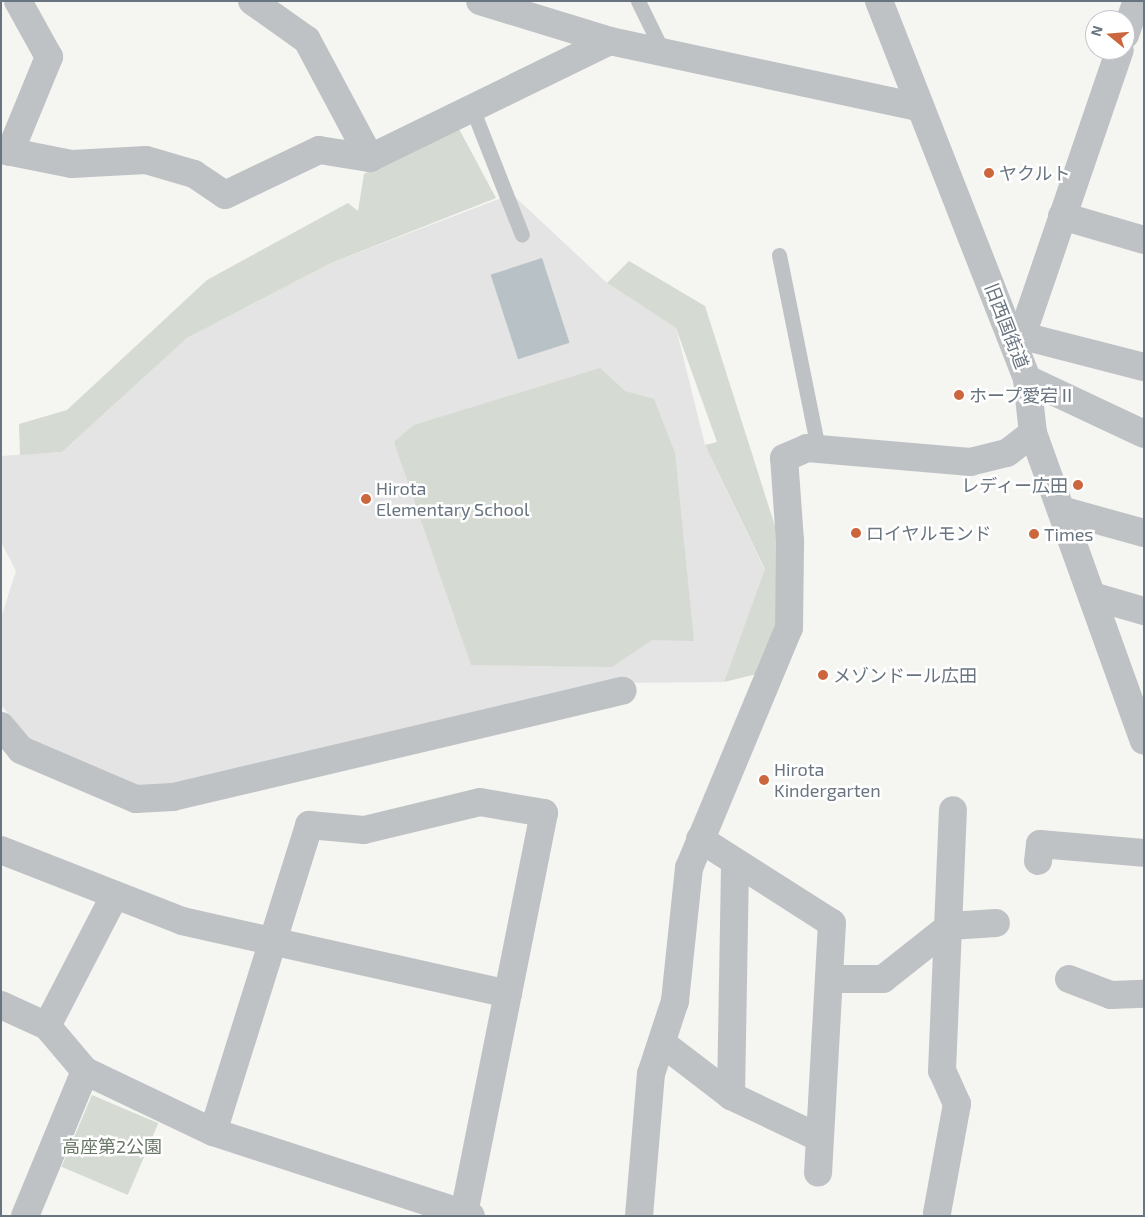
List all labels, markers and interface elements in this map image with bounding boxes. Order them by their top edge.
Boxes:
north arrow [1085,10,1135,60]
text: N [1087,23,1106,38]
place label: ヤクルト [999,162,1071,184]
marker: ヤクルト [983,167,995,179]
street label: 旧西国街道 [981,280,1033,372]
place label: ホープ愛宕Ⅱ [969,384,1077,406]
marker: ホープ愛宕Ⅱ [953,389,965,401]
place label: レディー広田 [960,474,1068,496]
place label: Hirota Elementary School [376,478,530,520]
marker: レディー広田 [1072,479,1084,491]
marker: Hirota Elementary School [360,493,372,505]
place label: ロイヤルモンド [866,522,992,544]
place label: Times [1044,523,1093,545]
marker: ロイヤルモンド [850,527,862,539]
marker: Times [1028,528,1040,540]
place label: メゾンドール広田 [833,664,977,686]
marker: メゾンドール広田 [817,669,829,681]
place label: Hirota Kindergarten [774,759,881,802]
marker: Hirota Kindergarten [758,774,770,786]
park label: 高座第2公園 [62,1135,162,1157]

